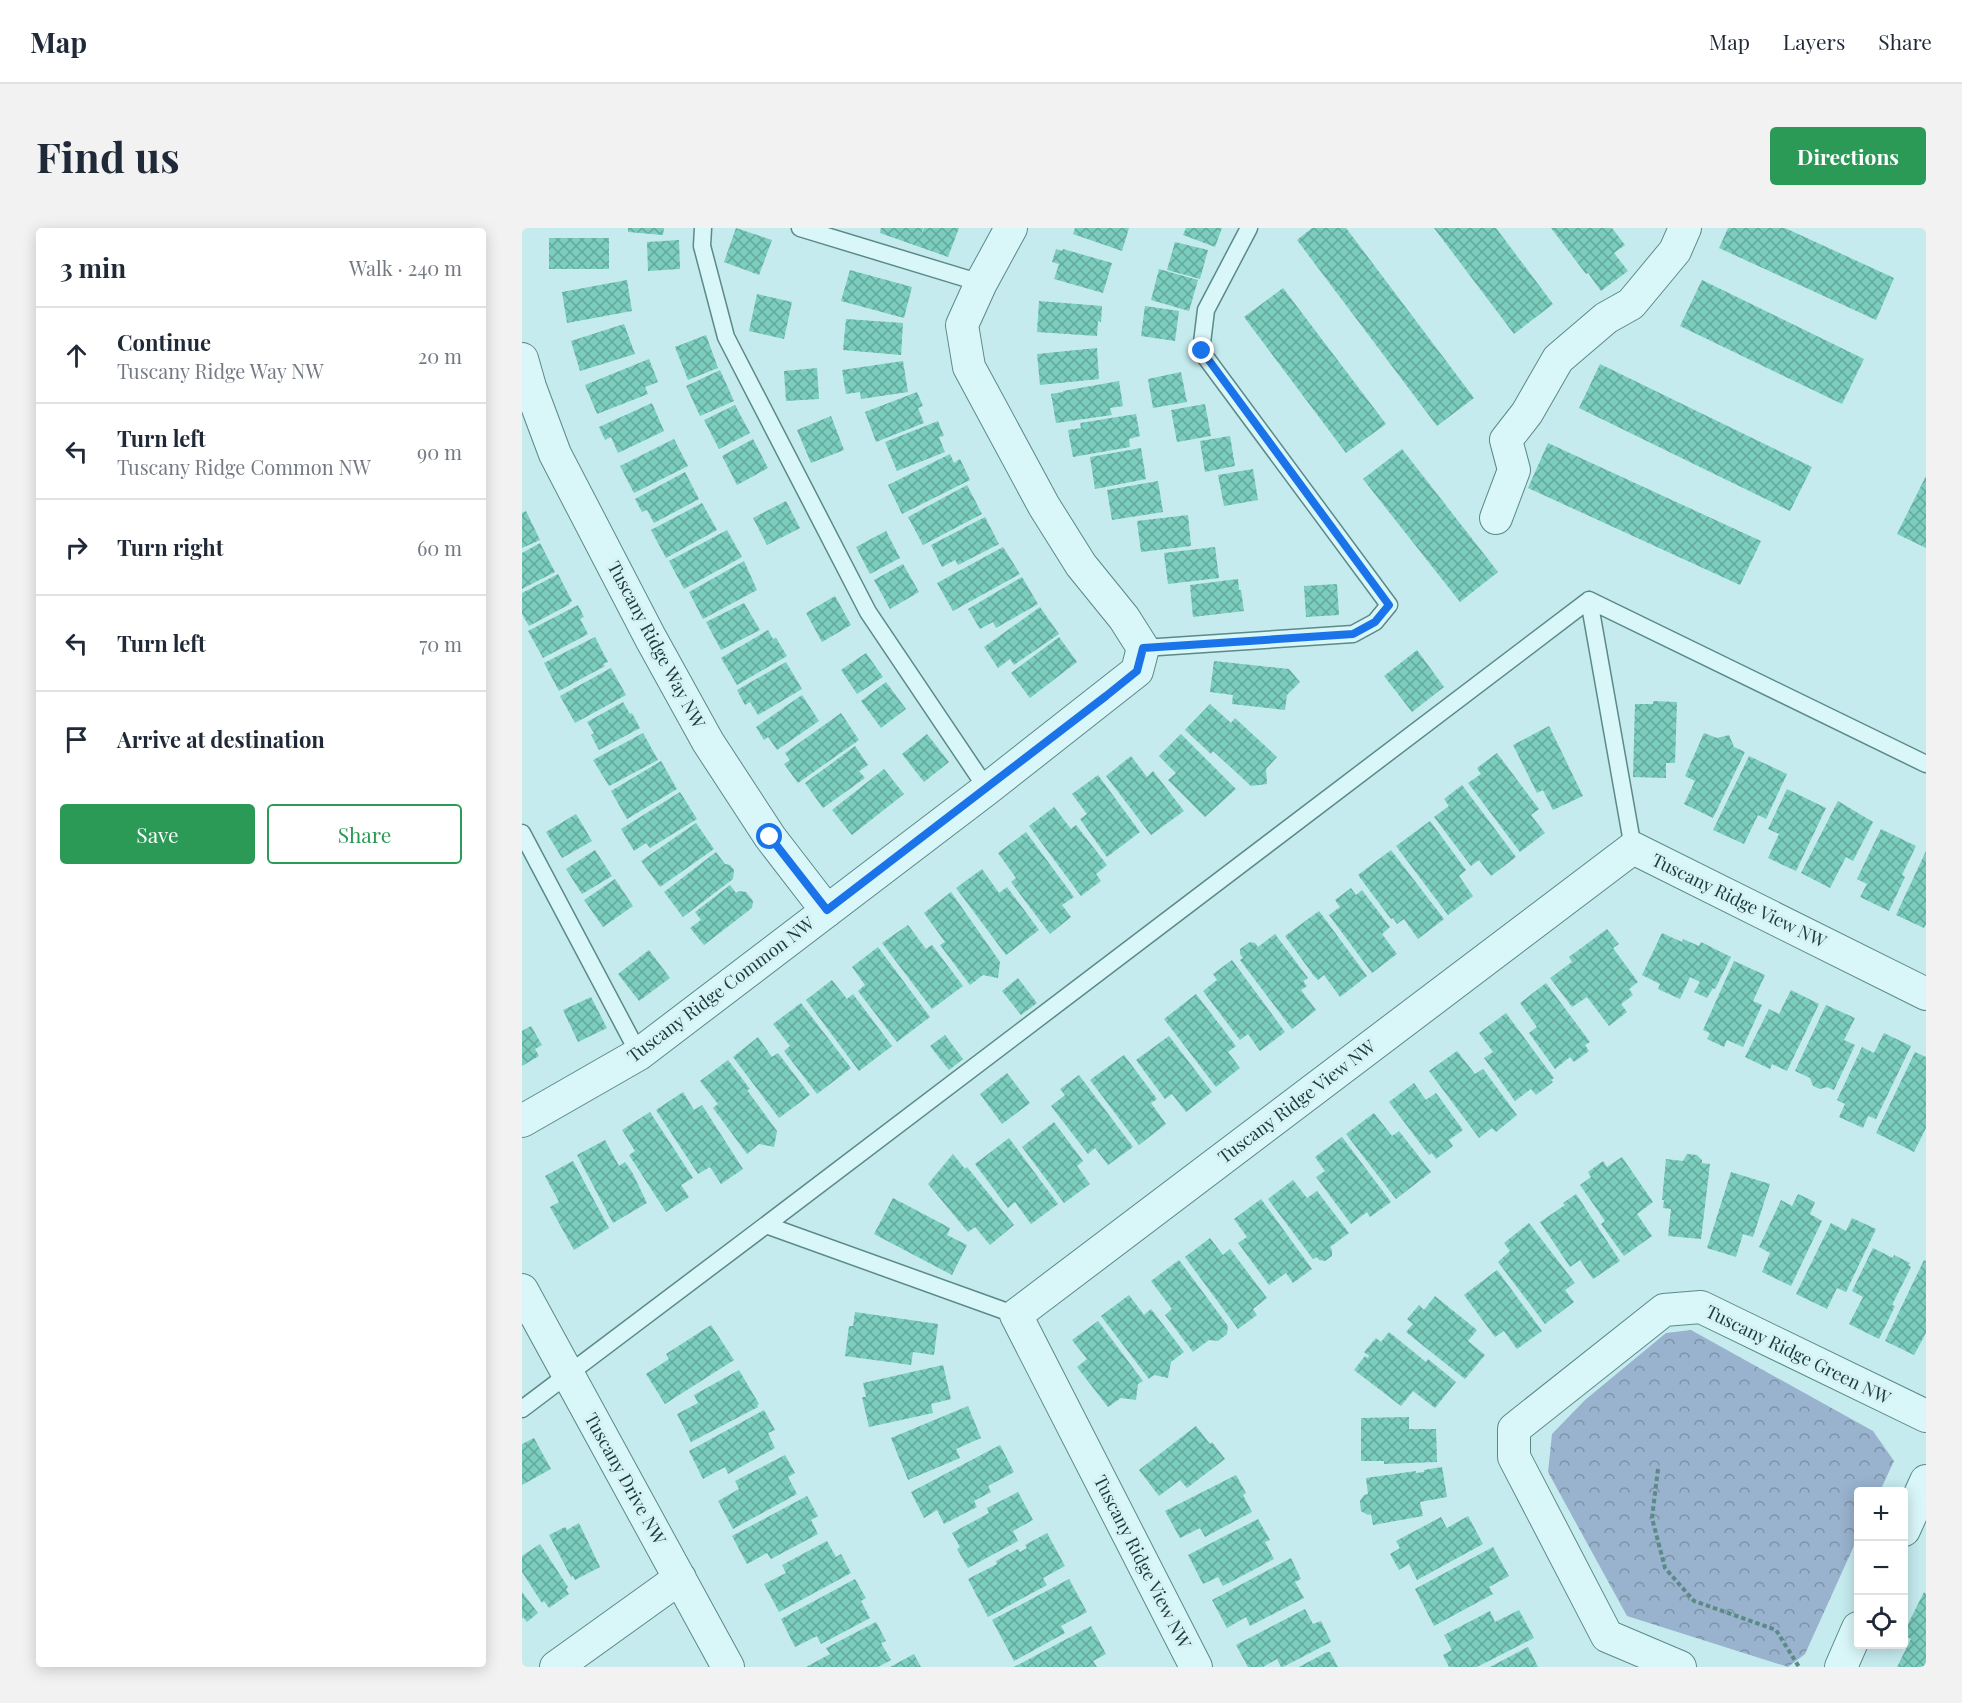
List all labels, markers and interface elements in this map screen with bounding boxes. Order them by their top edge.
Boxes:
text: Map [30,23,87,60]
text: Map [1709,27,1750,55]
text: Layers [1783,27,1845,55]
text: Share [1878,27,1932,55]
button: Directions [1770,127,1926,185]
text: Find us [36,128,180,184]
text: 3 min [60,250,126,285]
text: Walk · 240 m [349,254,462,281]
text: Continue [117,327,211,357]
route end [1188,337,1214,363]
icon: ahead [60,339,93,372]
text: 20 m [418,342,462,369]
text: Tuscany Ridge Way NW [117,357,324,384]
text: Turn left [117,423,206,453]
icon: left [60,435,93,468]
text: 90 m [417,438,462,465]
text: Tuscany Ridge Common NW [117,453,371,480]
icon: right [60,531,93,564]
text: Turn right [117,532,223,562]
text: 60 m [417,534,462,561]
street label: Tuscany Ridge Way NW [603,557,711,733]
icon: left [60,627,93,660]
text: Turn left [117,628,206,658]
text: 70 m [419,630,462,657]
icon: arrive [60,723,93,756]
text: Arrive at destination [117,724,325,754]
button: Save [60,804,255,864]
button: Share [267,804,462,864]
route start [756,823,782,849]
street label: Tuscany Ridge View NW [1648,847,1831,953]
street label: Tuscany Ridge Common NW [622,910,819,1068]
street label: Tuscany Ridge View NW [1213,1034,1381,1168]
street label: Tuscany Ridge Green NW [1702,1299,1896,1410]
street label: Tuscany Drive NW [580,1408,672,1549]
street label: Tuscany Ridge View NW [1089,1471,1197,1653]
map controls [1854,1487,1908,1649]
button: + [1854,1487,1908,1541]
button: − [1854,1541,1908,1595]
button: locate [1854,1595,1908,1649]

